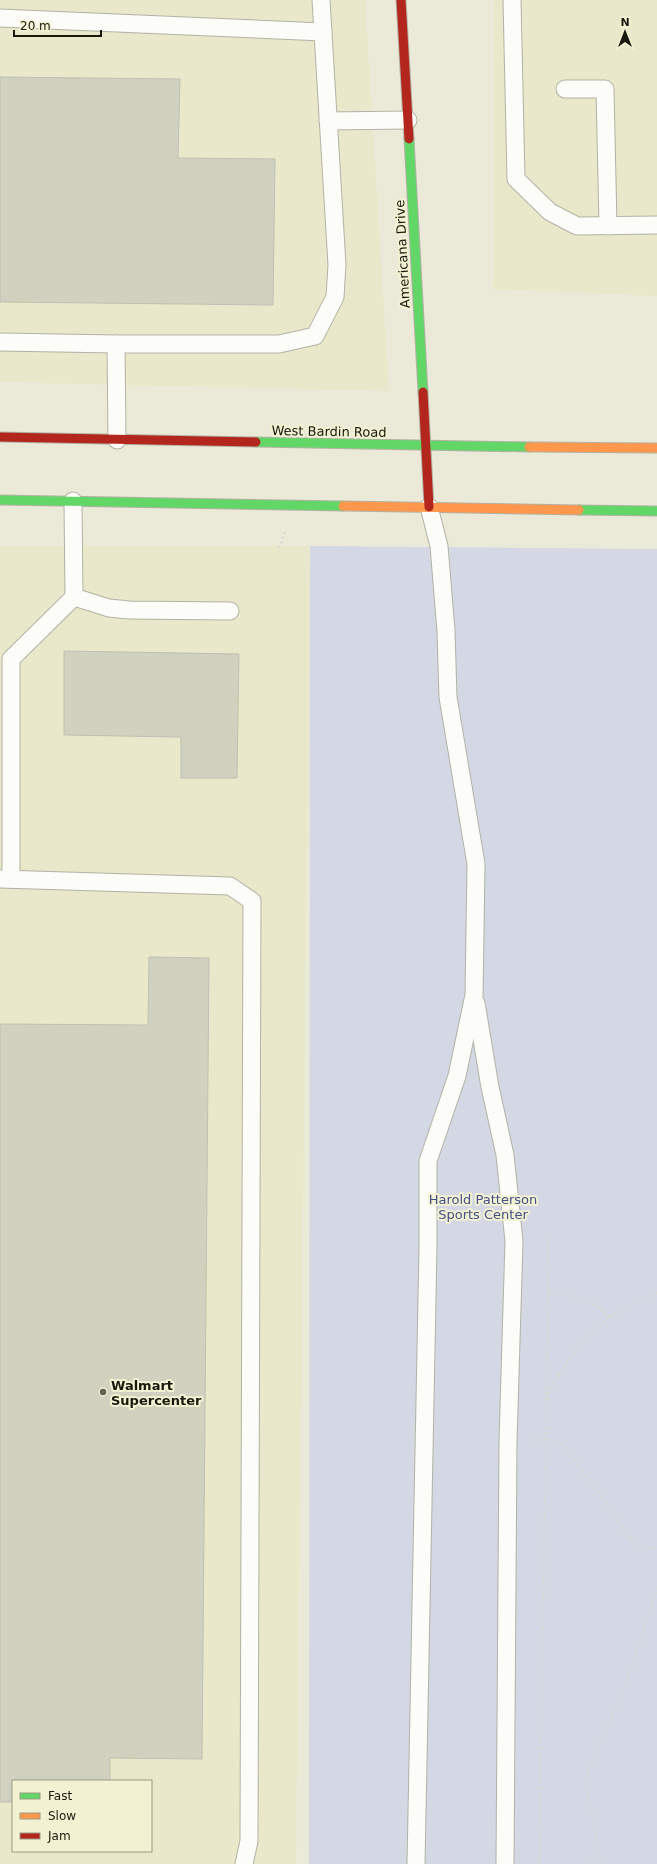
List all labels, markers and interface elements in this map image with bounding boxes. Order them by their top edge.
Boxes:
scale bar [14,12,101,38]
north arrow [605,12,645,52]
text: N [620,16,630,29]
text: 20 m [20,19,51,33]
street label: Americana Drive [392,199,413,309]
street label: West Bardin Road [271,423,387,440]
park label: Harold Patterson Sports Center [429,1192,537,1222]
place label: Walmart Supercenter [111,1378,202,1408]
marker: Walmart Supercenter [98,1387,108,1397]
legend [12,1780,152,1852]
text: Fast [48,1789,72,1803]
text: Slow [48,1809,76,1823]
text: Jam [47,1829,71,1843]

